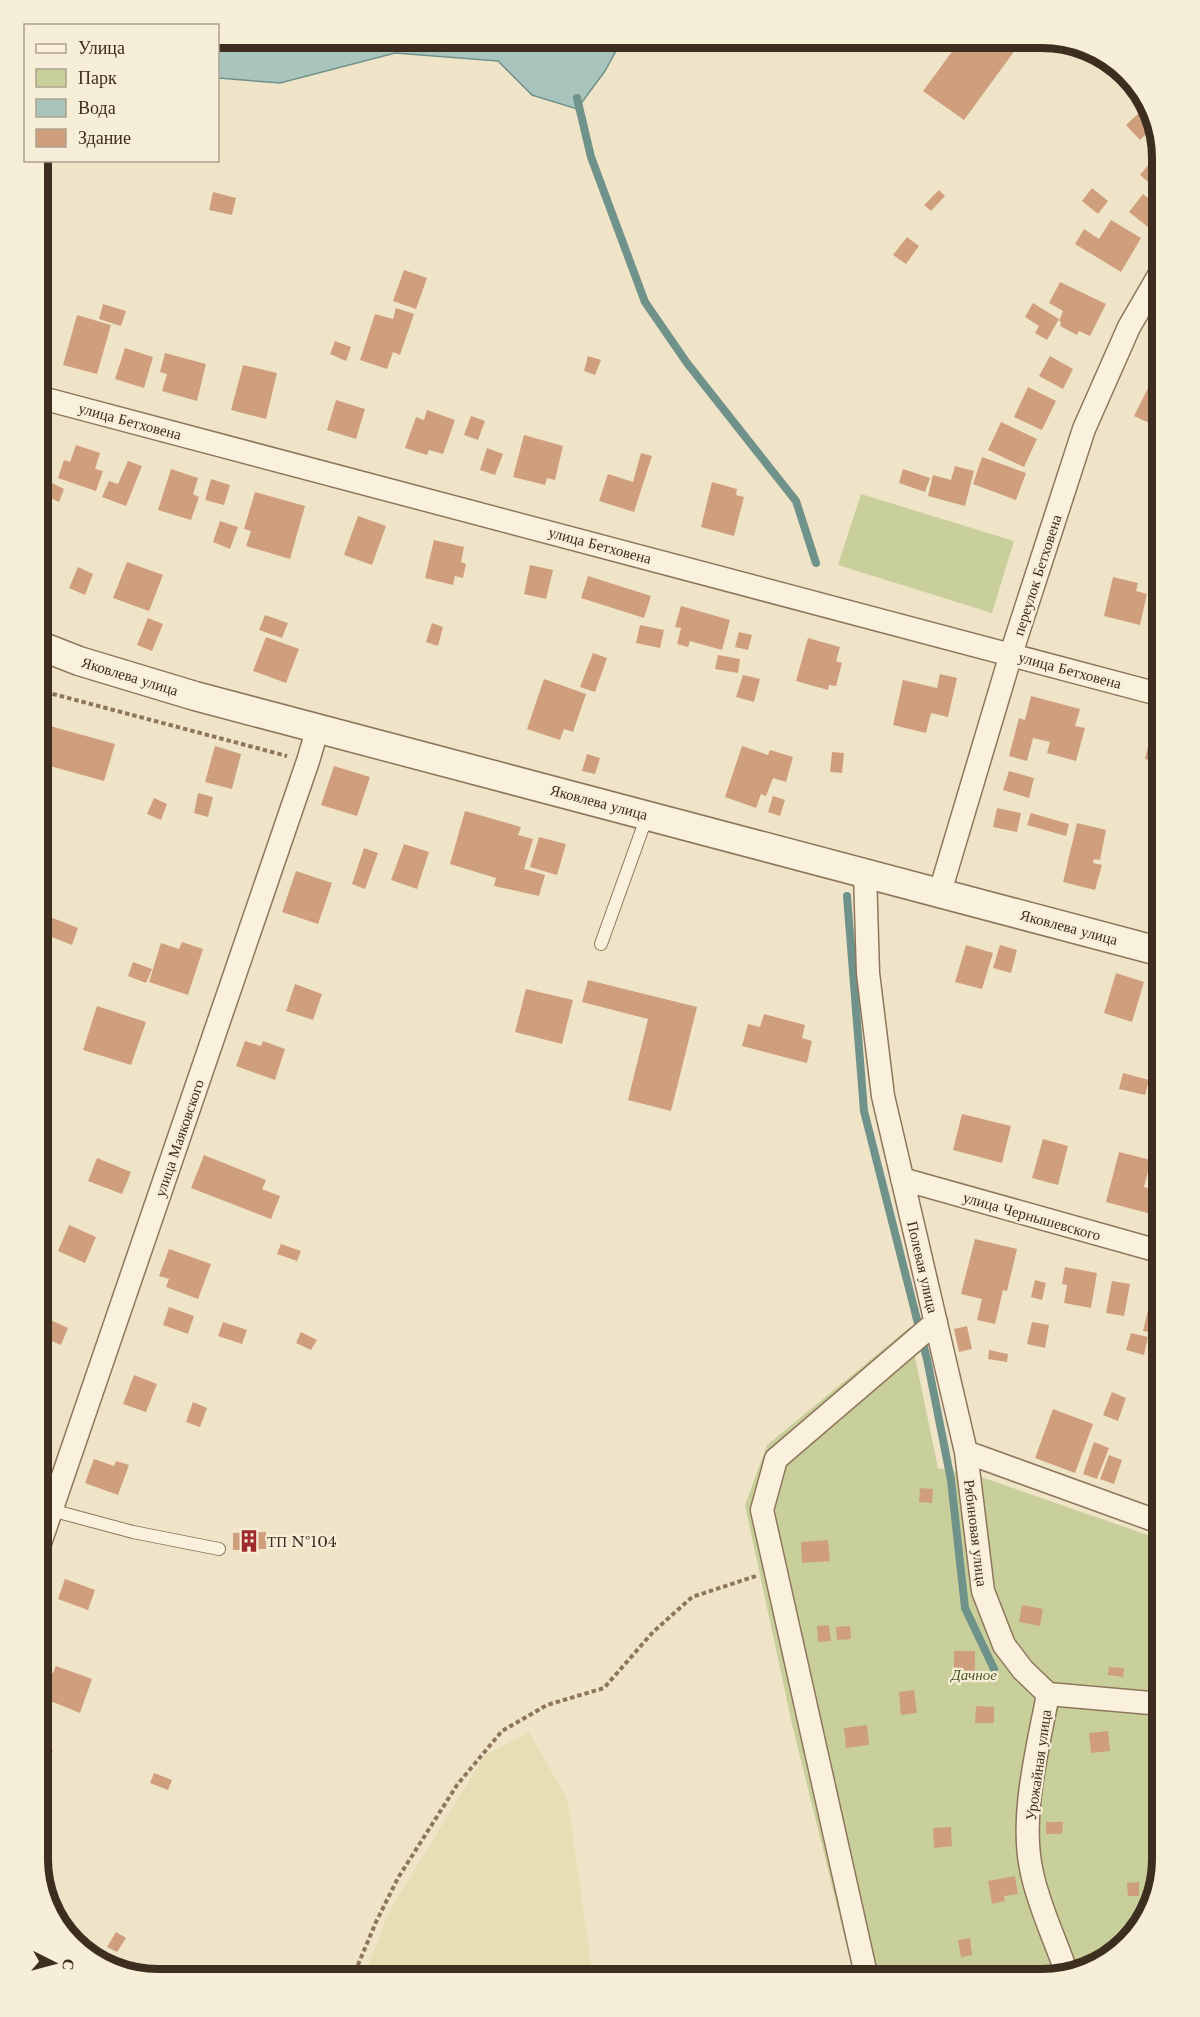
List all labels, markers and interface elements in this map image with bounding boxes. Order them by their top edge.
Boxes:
legend [24,24,219,162]
text: Улица [78,37,125,59]
text: Парк [78,67,117,89]
text: Вода [78,97,116,119]
text: Здание [78,127,131,149]
street label: улица Бетховена [76,398,184,444]
street label: переулок Бетховена [1008,512,1066,638]
street label: улица Бетховена [546,522,654,568]
street label: улица Бетховена [1016,647,1124,693]
street label: Яковлева улица [79,652,181,700]
street label: Яковлева улица [548,780,650,824]
street label: Яковлева улица [1018,905,1120,949]
street label: улица Маяковского [150,1077,208,1199]
street label: улица Чернышевского [961,1187,1103,1245]
street label: Полевая улица [903,1219,943,1315]
street label: Рябиновая улица [960,1478,992,1588]
building icon: ТП №104 [236,1528,262,1554]
place label: ТП №104 [267,1532,337,1551]
park label: Дачное [949,1665,997,1684]
street label: Урожайная улица [1021,1708,1055,1822]
north arrow [24,1933,84,1993]
text: С [58,1958,79,1971]

